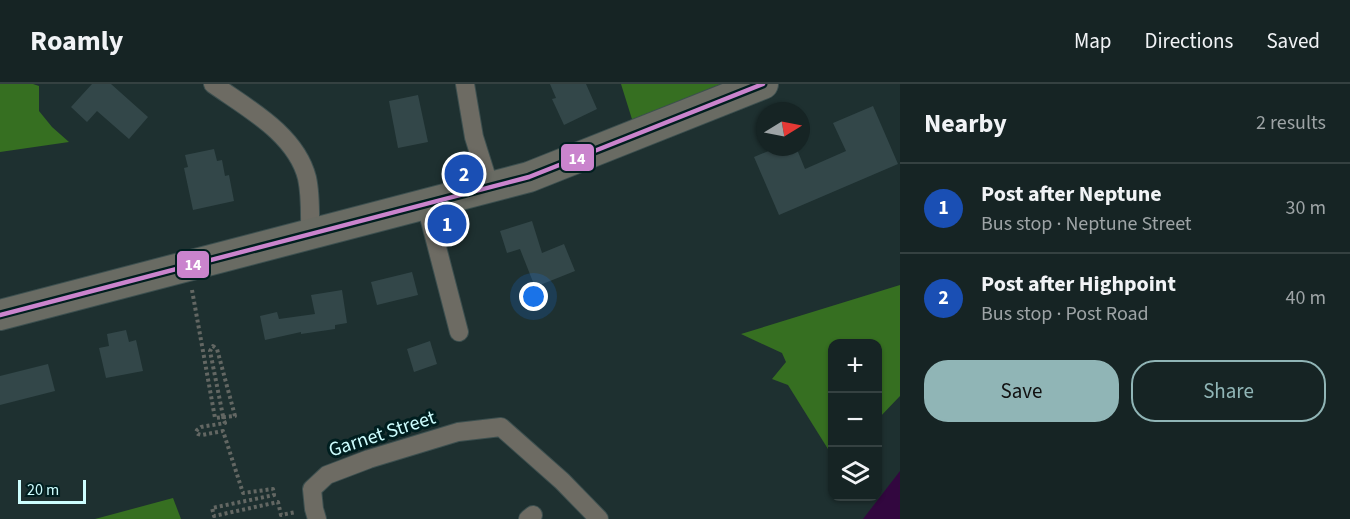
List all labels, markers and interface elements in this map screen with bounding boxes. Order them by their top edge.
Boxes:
text: Roamly [30,21,123,61]
text: Map [1074,26,1112,56]
text: Directions [1145,26,1233,56]
text: Saved [1266,26,1320,56]
north arrow [756,102,810,156]
text: Nearby [924,105,1007,142]
text: 2 results [1256,109,1326,137]
line badge: 14 [560,143,595,172]
text: 14 [569,148,586,170]
pin: 2 [444,152,484,196]
text: Post after Neptune [981,178,1162,210]
text: 1 [938,194,949,222]
text: 30 m [1286,194,1326,222]
pin: 1 [428,202,466,246]
text: Bus stop · Neptune Street [981,210,1192,238]
line badge: 14 [176,250,210,279]
text: 14 [185,254,202,276]
text: Post after Highpoint [981,268,1176,300]
your location [519,282,548,311]
text: 2 [938,284,949,312]
text: 40 m [1286,284,1326,312]
text: Bus stop · Post Road [981,300,1149,328]
map controls [828,339,882,501]
button: + [828,339,882,393]
button: Save [924,360,1119,422]
button: Share [1131,360,1326,422]
button: − [828,393,882,447]
street label: Garnet Street [325,403,439,464]
button: layers [828,447,882,501]
scale bar [18,477,86,504]
text: 20 m [27,479,59,501]

